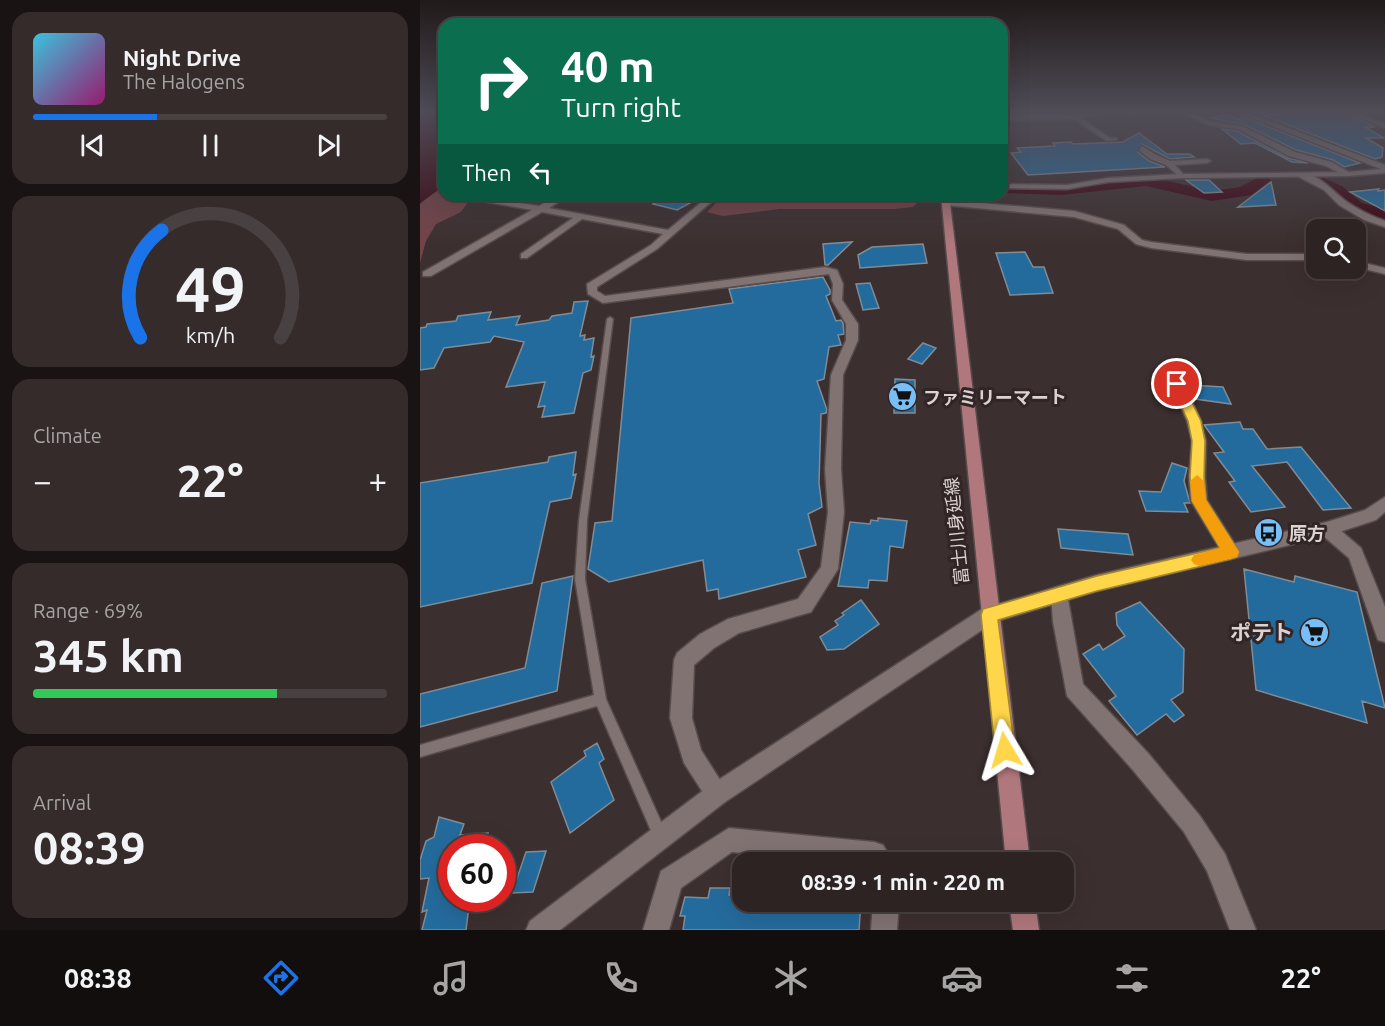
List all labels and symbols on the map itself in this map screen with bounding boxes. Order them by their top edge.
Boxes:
pin [1151,358,1202,409]
supermarket icon: ファミリーマート [886,381,918,413]
place label: ファミリーマート [923,387,1067,407]
street label: 富士川身延線 [940,476,972,586]
bus stop icon: 原方 [1252,517,1284,549]
place label: 原方 [1289,523,1325,543]
supermarket icon: ポテト [1298,616,1330,648]
place label: ポテト [1230,620,1293,644]
position arrow [973,718,1037,782]
speed limit sign: 60 [438,834,516,912]

